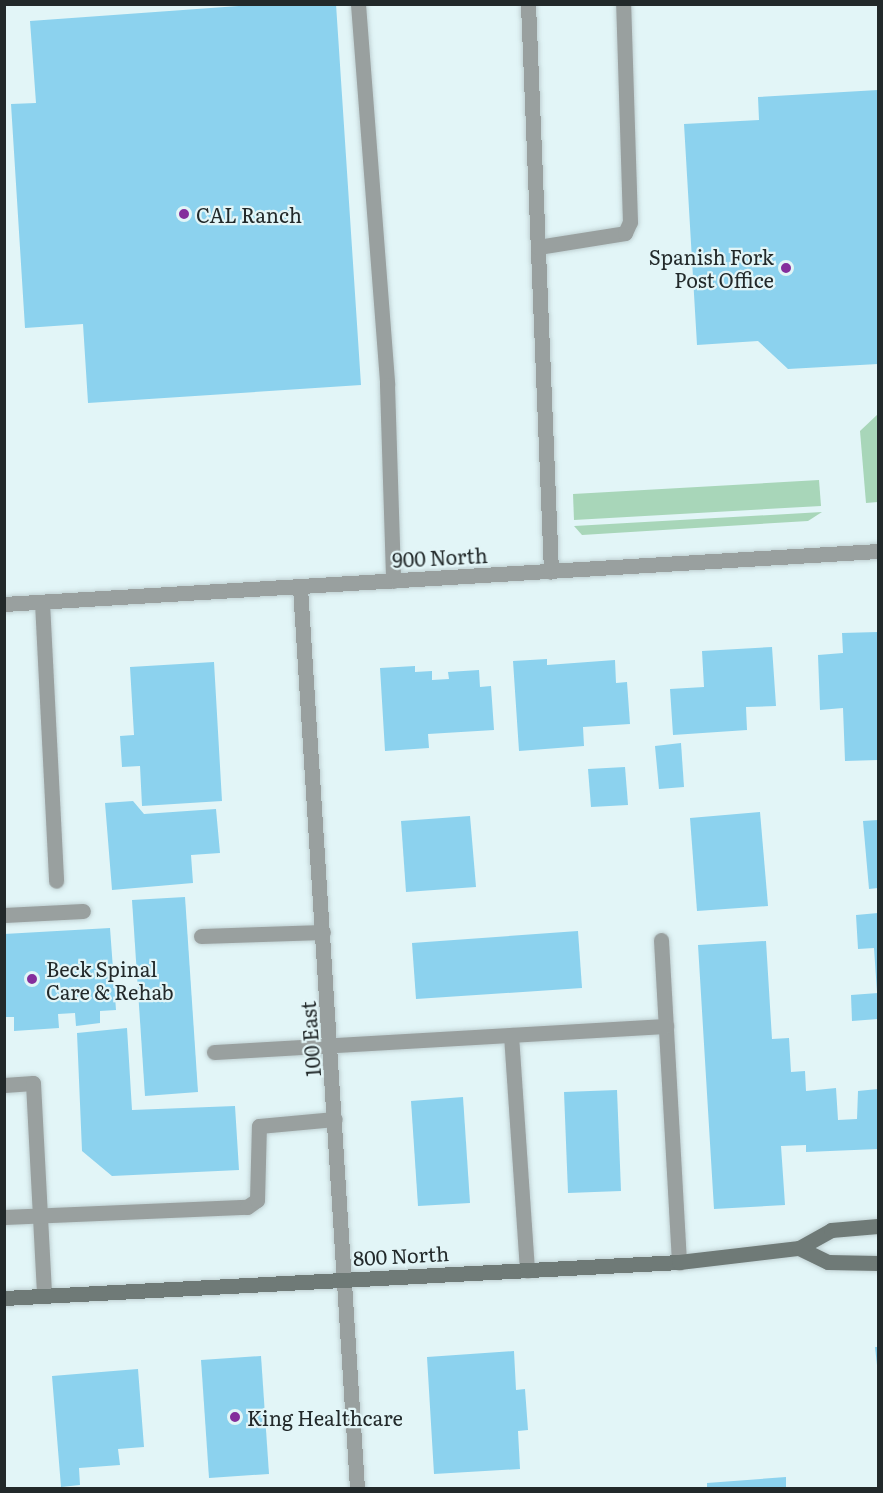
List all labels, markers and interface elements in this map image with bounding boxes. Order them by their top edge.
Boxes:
place label: CAL Ranch [196,202,302,226]
marker: CAL Ranch [177,207,191,221]
place label: Spanish Fork Post Office [649,244,774,291]
marker: Spanish Fork Post Office [779,261,793,275]
street label: 900 North [392,543,488,571]
place label: Beck Spinal Care & Rehab [46,956,174,1003]
marker: Beck Spinal Care & Rehab [23,970,41,988]
street label: 100 East [295,1001,325,1077]
street label: 800 North [352,1241,450,1269]
place label: King Healthcare [247,1405,403,1429]
marker: King Healthcare [228,1410,242,1424]

